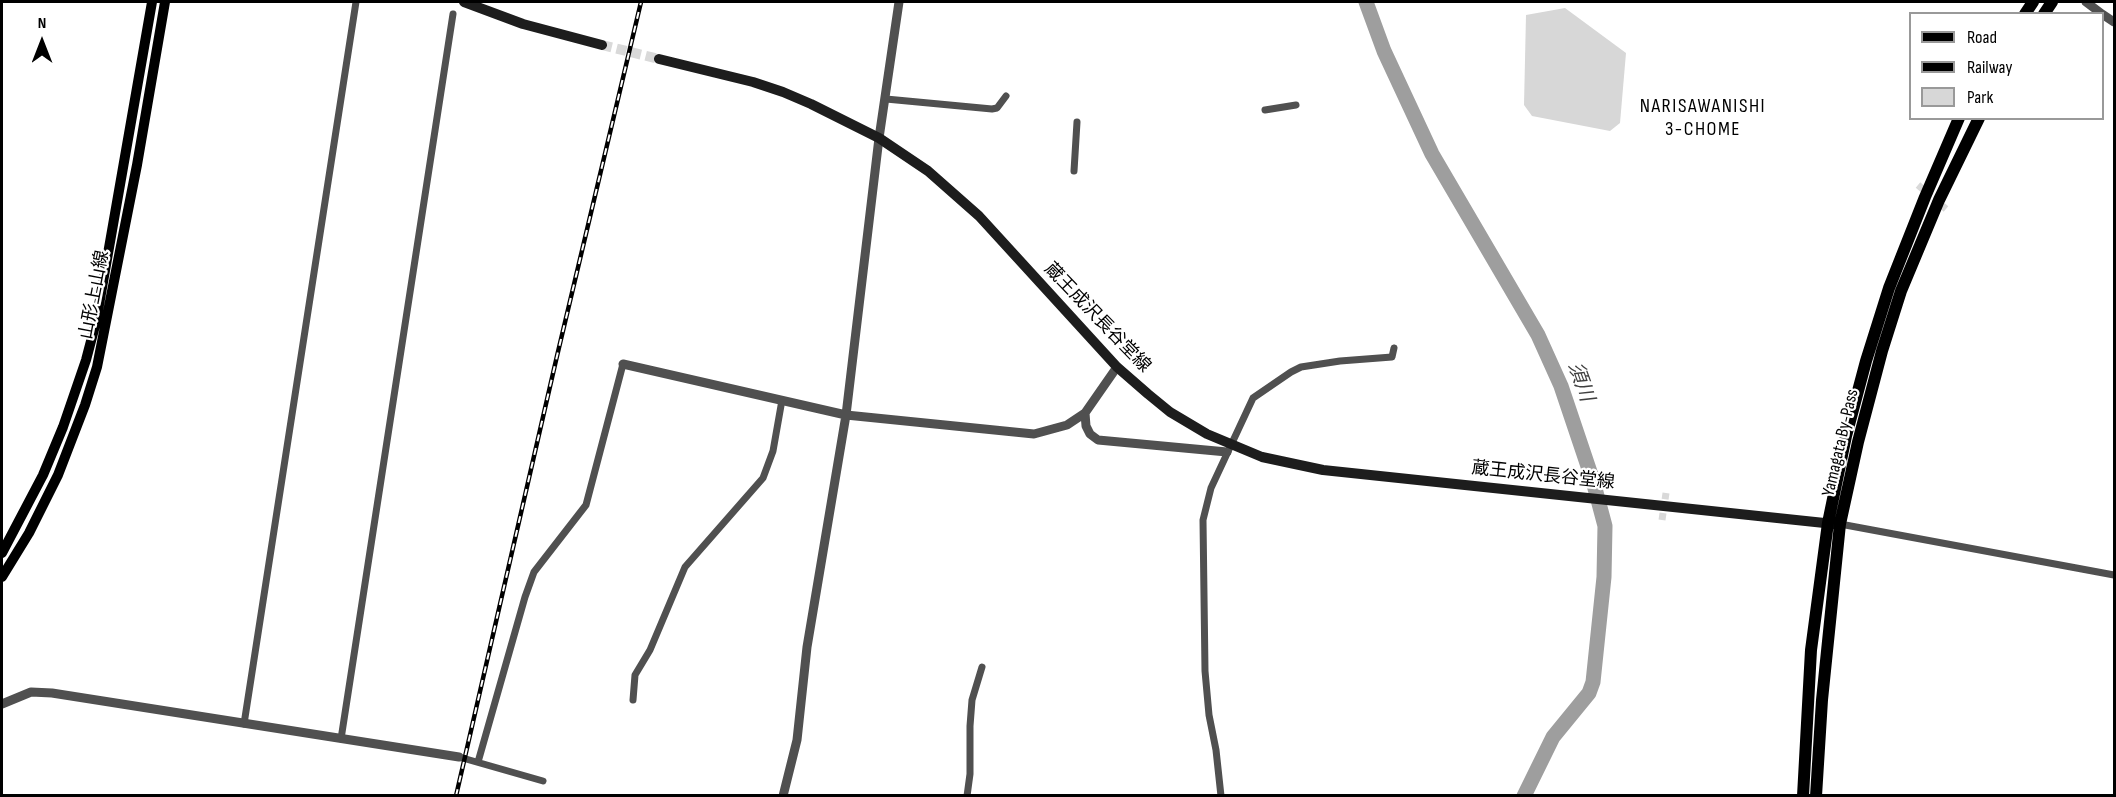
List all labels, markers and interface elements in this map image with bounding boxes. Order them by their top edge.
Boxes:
north arrow [12,12,72,72]
legend [1909,12,2104,120]
text: N [38,14,46,33]
text: Road [1967,27,1997,48]
text: Railway [1967,57,2012,78]
text: Park [1967,87,1993,108]
district label: NARISAWANISHI 3-CHOME [1640,95,1766,142]
street label: 山形上山線 [76,249,114,341]
street label: 蔵王成沢長谷堂線 [1039,259,1155,377]
water label: 須川 [1562,359,1598,405]
street label: Yamagata By-Pass [1818,387,1864,499]
street label: 蔵王成沢長谷堂線 [1470,458,1616,494]

